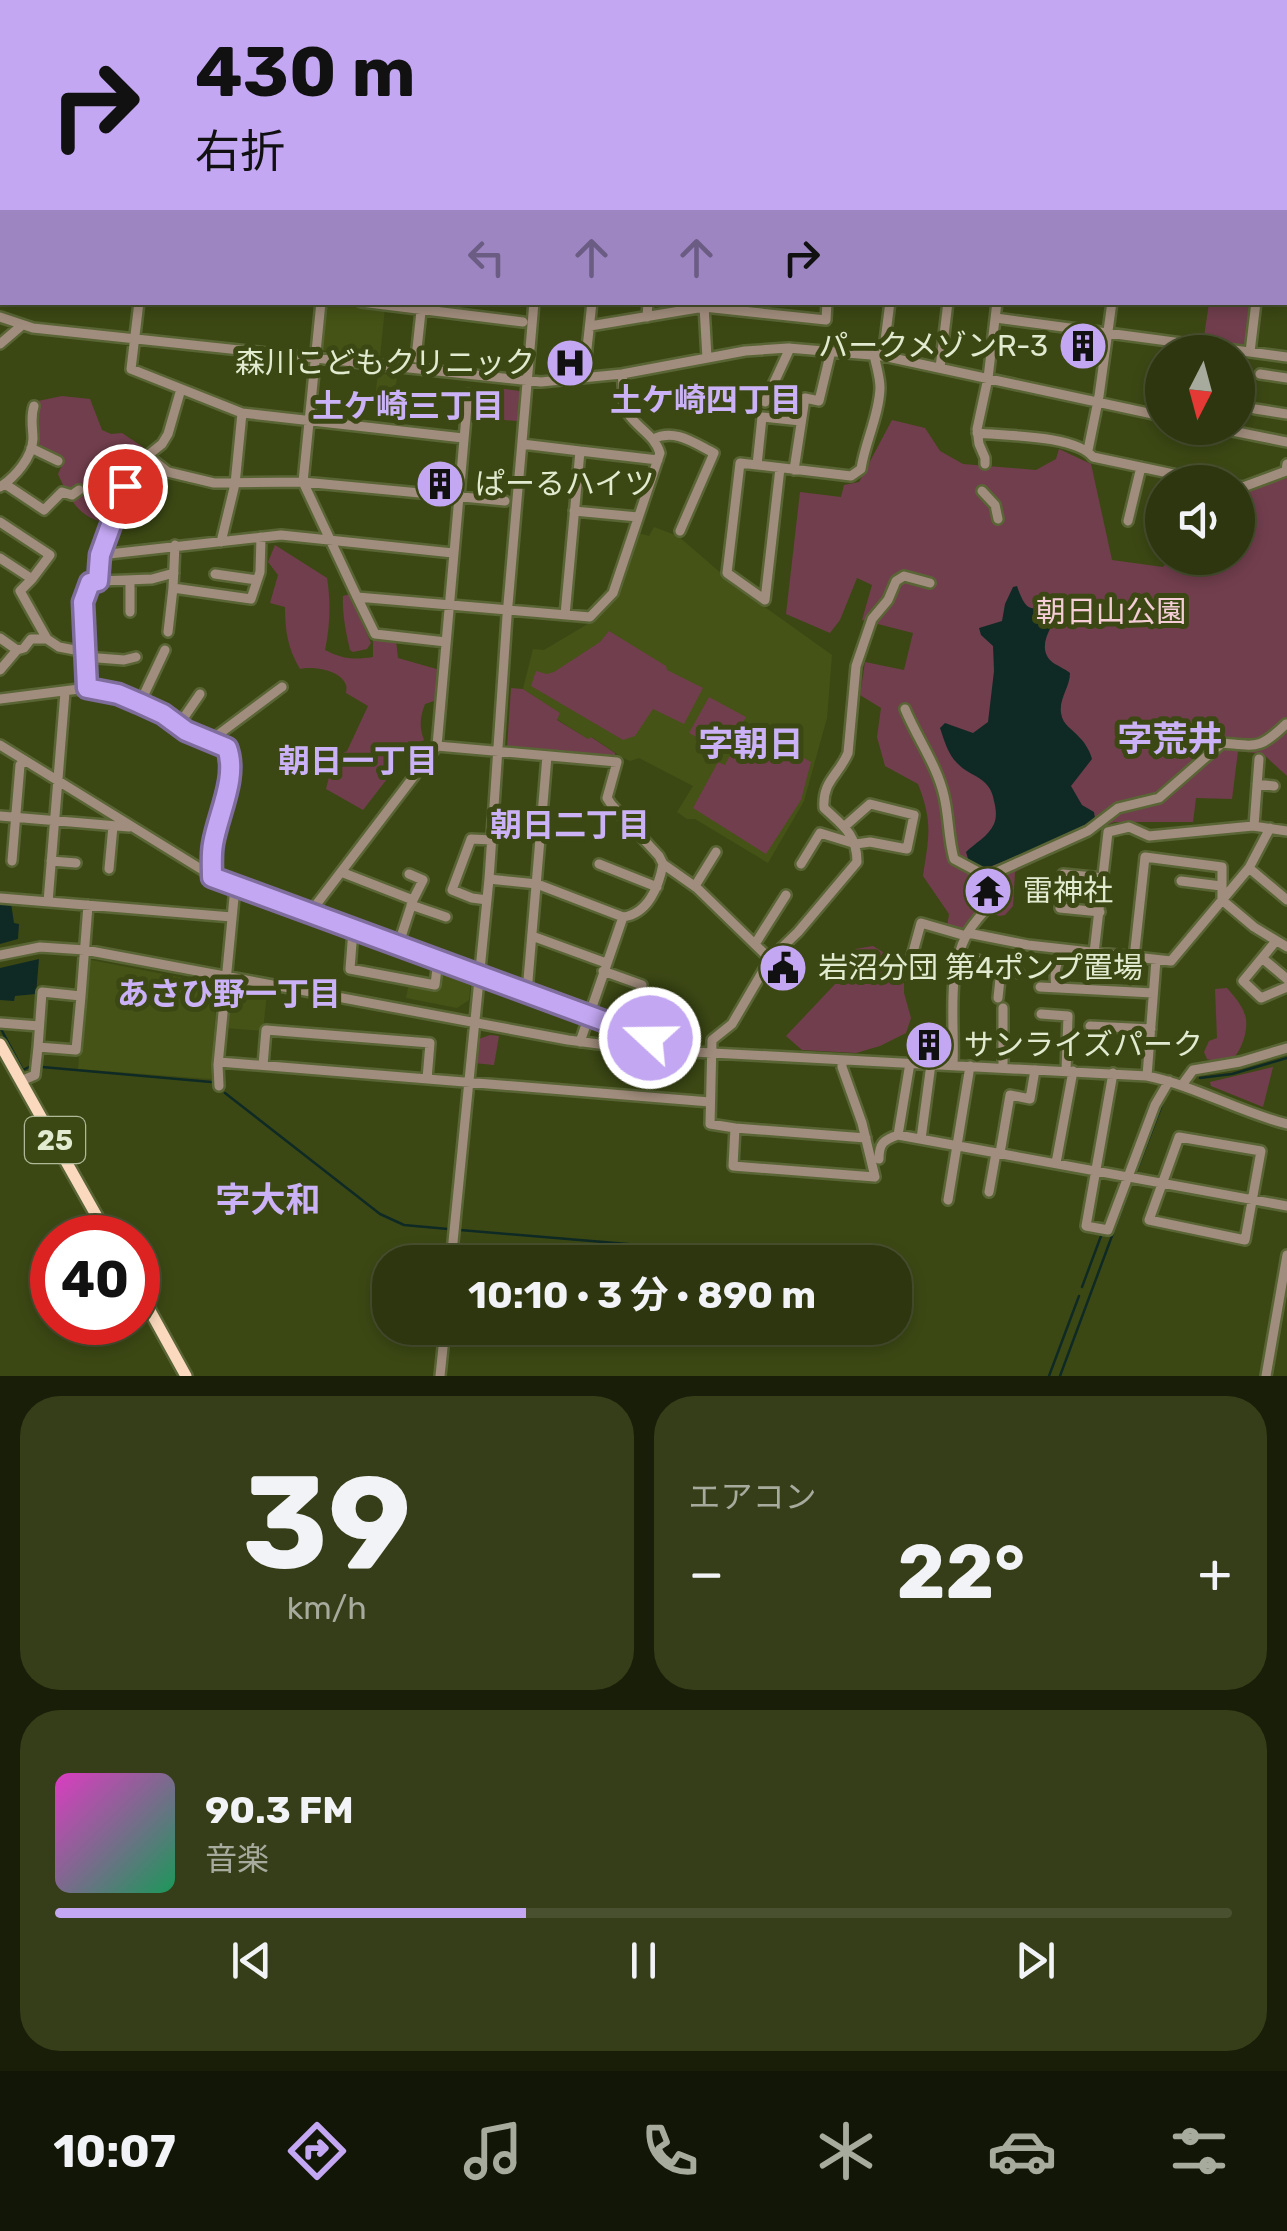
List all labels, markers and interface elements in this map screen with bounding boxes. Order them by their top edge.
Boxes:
text: 430 m [195,31,416,114]
icon: right [30,40,160,170]
text: 右折 [195,125,285,178]
icon: left [459,230,514,285]
icon: ahead [564,230,619,285]
icon: ahead [669,230,724,285]
icon: right [774,230,829,285]
building icon: パークメゾンR-3 [1057,320,1109,372]
place label: パークメゾンR-3 [818,328,1048,364]
north arrow [1145,335,1255,445]
map controls [1145,335,1255,575]
hospital icon: 森川こどもクリニック [544,337,596,389]
place label: 森川こどもクリニック [235,345,535,381]
district label: 土ケ崎四丁目 [610,381,802,419]
district label: 土ケ崎三丁目 [312,387,504,425]
pin [83,444,168,529]
building icon: ぱーるハイツ [414,458,466,510]
icon: arrive [98,459,153,514]
button: sound [1145,465,1255,575]
place label: ぱーるハイツ [475,466,654,502]
park label: 朝日山公園 [1036,594,1186,630]
district label: 字荒井 [1117,718,1223,760]
district label: 字朝日 [698,723,804,765]
district label: 朝日一丁目 [278,742,438,780]
district label: 朝日二丁目 [490,806,650,844]
temple icon: 雷神社 [962,865,1014,917]
place label: 雷神社 [1023,873,1113,909]
public building icon: 岩沼分団 第4ポンプ置場 [757,942,809,994]
place label: 岩沼分団 第4ポンプ置場 [818,950,1143,986]
district label: あさひ野一丁目 [117,975,341,1013]
position arrow [598,986,702,1090]
building icon: サンライズパーク [903,1019,955,1071]
place label: サンライズパーク [964,1027,1203,1063]
road number: 25 [25,1117,85,1163]
district label: 字大和 [215,1179,321,1221]
speed limit sign: 40 [30,1215,160,1345]
text: 10:10 · 3 分 · 890 m [468,1272,816,1318]
text: 39 [242,1446,411,1601]
text: エアコン [689,1478,817,1516]
text: 22° [897,1528,1025,1617]
text: − [689,1541,724,1606]
text: + [1198,1541,1232,1606]
text: km/h [287,1589,367,1627]
text: 90.3 FM [205,1787,354,1833]
text: 音楽 [205,1840,269,1878]
icon: previous [224,1933,279,1988]
icon: pause [616,1933,671,1988]
icon: next [1008,1933,1063,1988]
icon: directions [282,2116,352,2186]
icon: music [458,2116,528,2186]
icon: phone [635,2116,705,2186]
icon: climate [811,2116,881,2186]
icon: car [987,2116,1057,2186]
icon: filters [1164,2116,1234,2186]
text: 10:07 [53,2125,176,2178]

